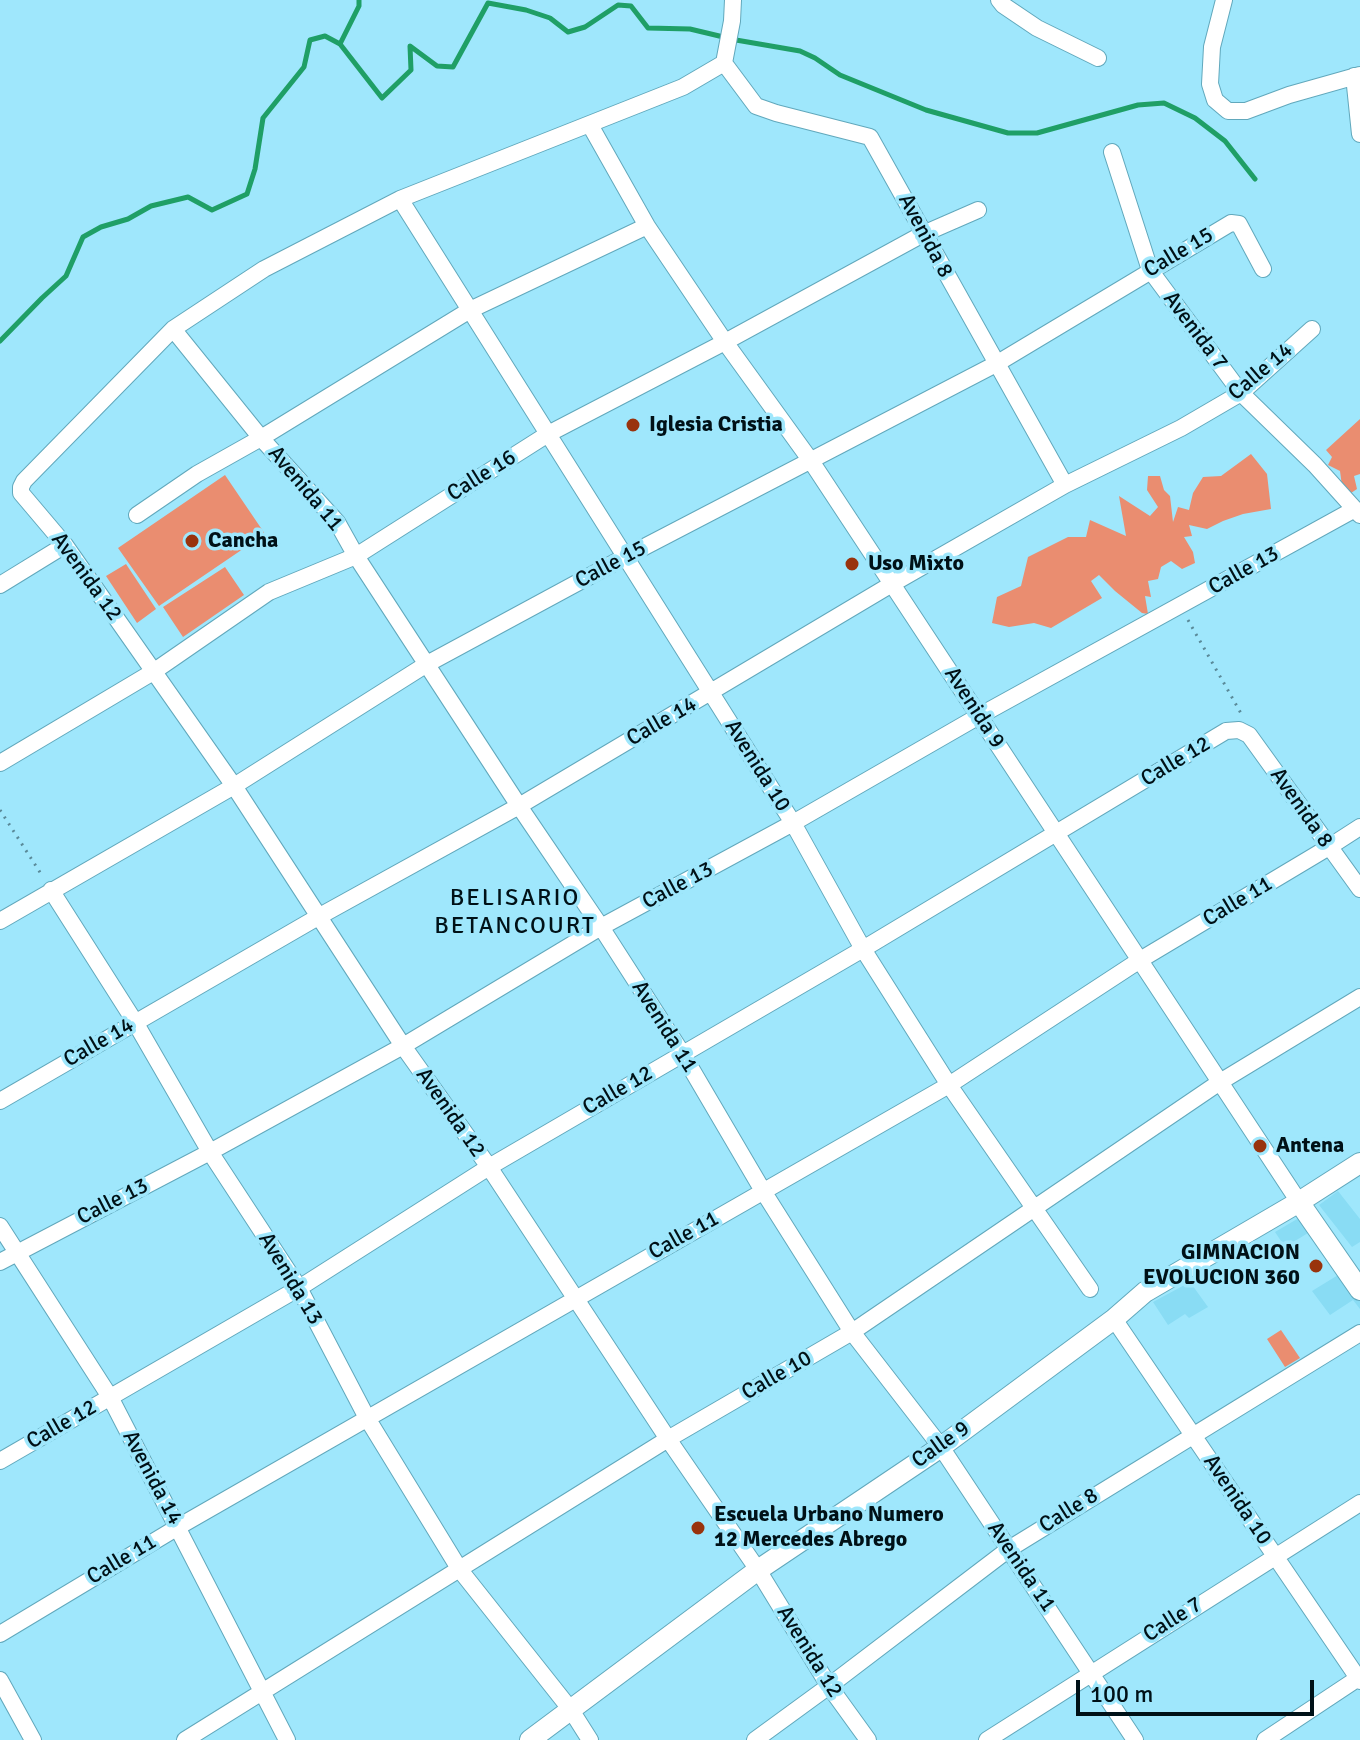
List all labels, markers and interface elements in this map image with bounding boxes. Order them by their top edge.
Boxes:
street label: Avenida 8 [892,189,958,283]
street label: Calle 15 [1139,222,1219,284]
street label: Avenida 7 [1157,287,1233,375]
street label: Calle 14 [1223,337,1299,407]
place label: Iglesia Cristia [649,412,783,438]
marker: Iglesia Cristia [624,416,642,434]
street label: Avenida 11 [262,441,348,537]
street label: Calle 16 [443,445,521,507]
street label: Avenida 12 [45,527,127,627]
place label: Cancha [208,528,278,554]
marker: Cancha [183,532,201,550]
street label: Calle 15 [571,535,651,595]
street label: Calle 13 [1204,541,1284,601]
place label: Uso Mixto [868,551,964,577]
marker: Uso Mixto [843,555,861,573]
street label: Avenida 9 [938,663,1010,753]
street label: Calle 14 [622,691,702,753]
street label: Avenida 10 [718,715,796,817]
street label: Calle 12 [1136,731,1216,793]
street label: Avenida 8 [1264,763,1338,853]
street label: Calle 13 [638,856,718,916]
street label: Calle 11 [1198,871,1278,933]
district label: BELISARIO BETANCOURT [434,885,596,941]
street label: Avenida 11 [625,976,703,1078]
street label: Calle 14 [59,1012,139,1074]
street label: Calle 12 [578,1060,658,1122]
street label: Avenida 12 [410,1063,490,1163]
place label: Antena [1276,1133,1344,1159]
marker: Antena [1251,1137,1269,1155]
street label: Calle 13 [73,1173,153,1231]
street label: Calle 11 [644,1206,724,1266]
street label: Avenida 13 [252,1228,328,1330]
place label: GIMNACION EVOLUCION 360 [1143,1240,1300,1292]
marker: GIMNACION EVOLUCION 360 [1307,1257,1325,1275]
street label: Calle 10 [737,1345,817,1407]
street label: Calle 12 [22,1394,102,1456]
street label: Calle 9 [907,1416,975,1474]
street label: Avenida 14 [116,1426,188,1530]
street label: Avenida 10 [1197,1450,1277,1550]
street label: Calle 8 [1035,1483,1103,1539]
place label: Escuela Urbano Numero 12 Mercedes Abrego [714,1502,944,1554]
street label: Avenida 11 [981,1517,1061,1617]
marker: Escuela Urbano Numero 12 Mercedes Abrego [689,1519,707,1537]
street label: Calle 11 [82,1529,162,1591]
street label: Calle 7 [1139,1592,1207,1648]
street label: Avenida 12 [770,1601,848,1703]
scale bar [1080,1664,1318,1714]
text: 100 m [1090,1679,1153,1709]

